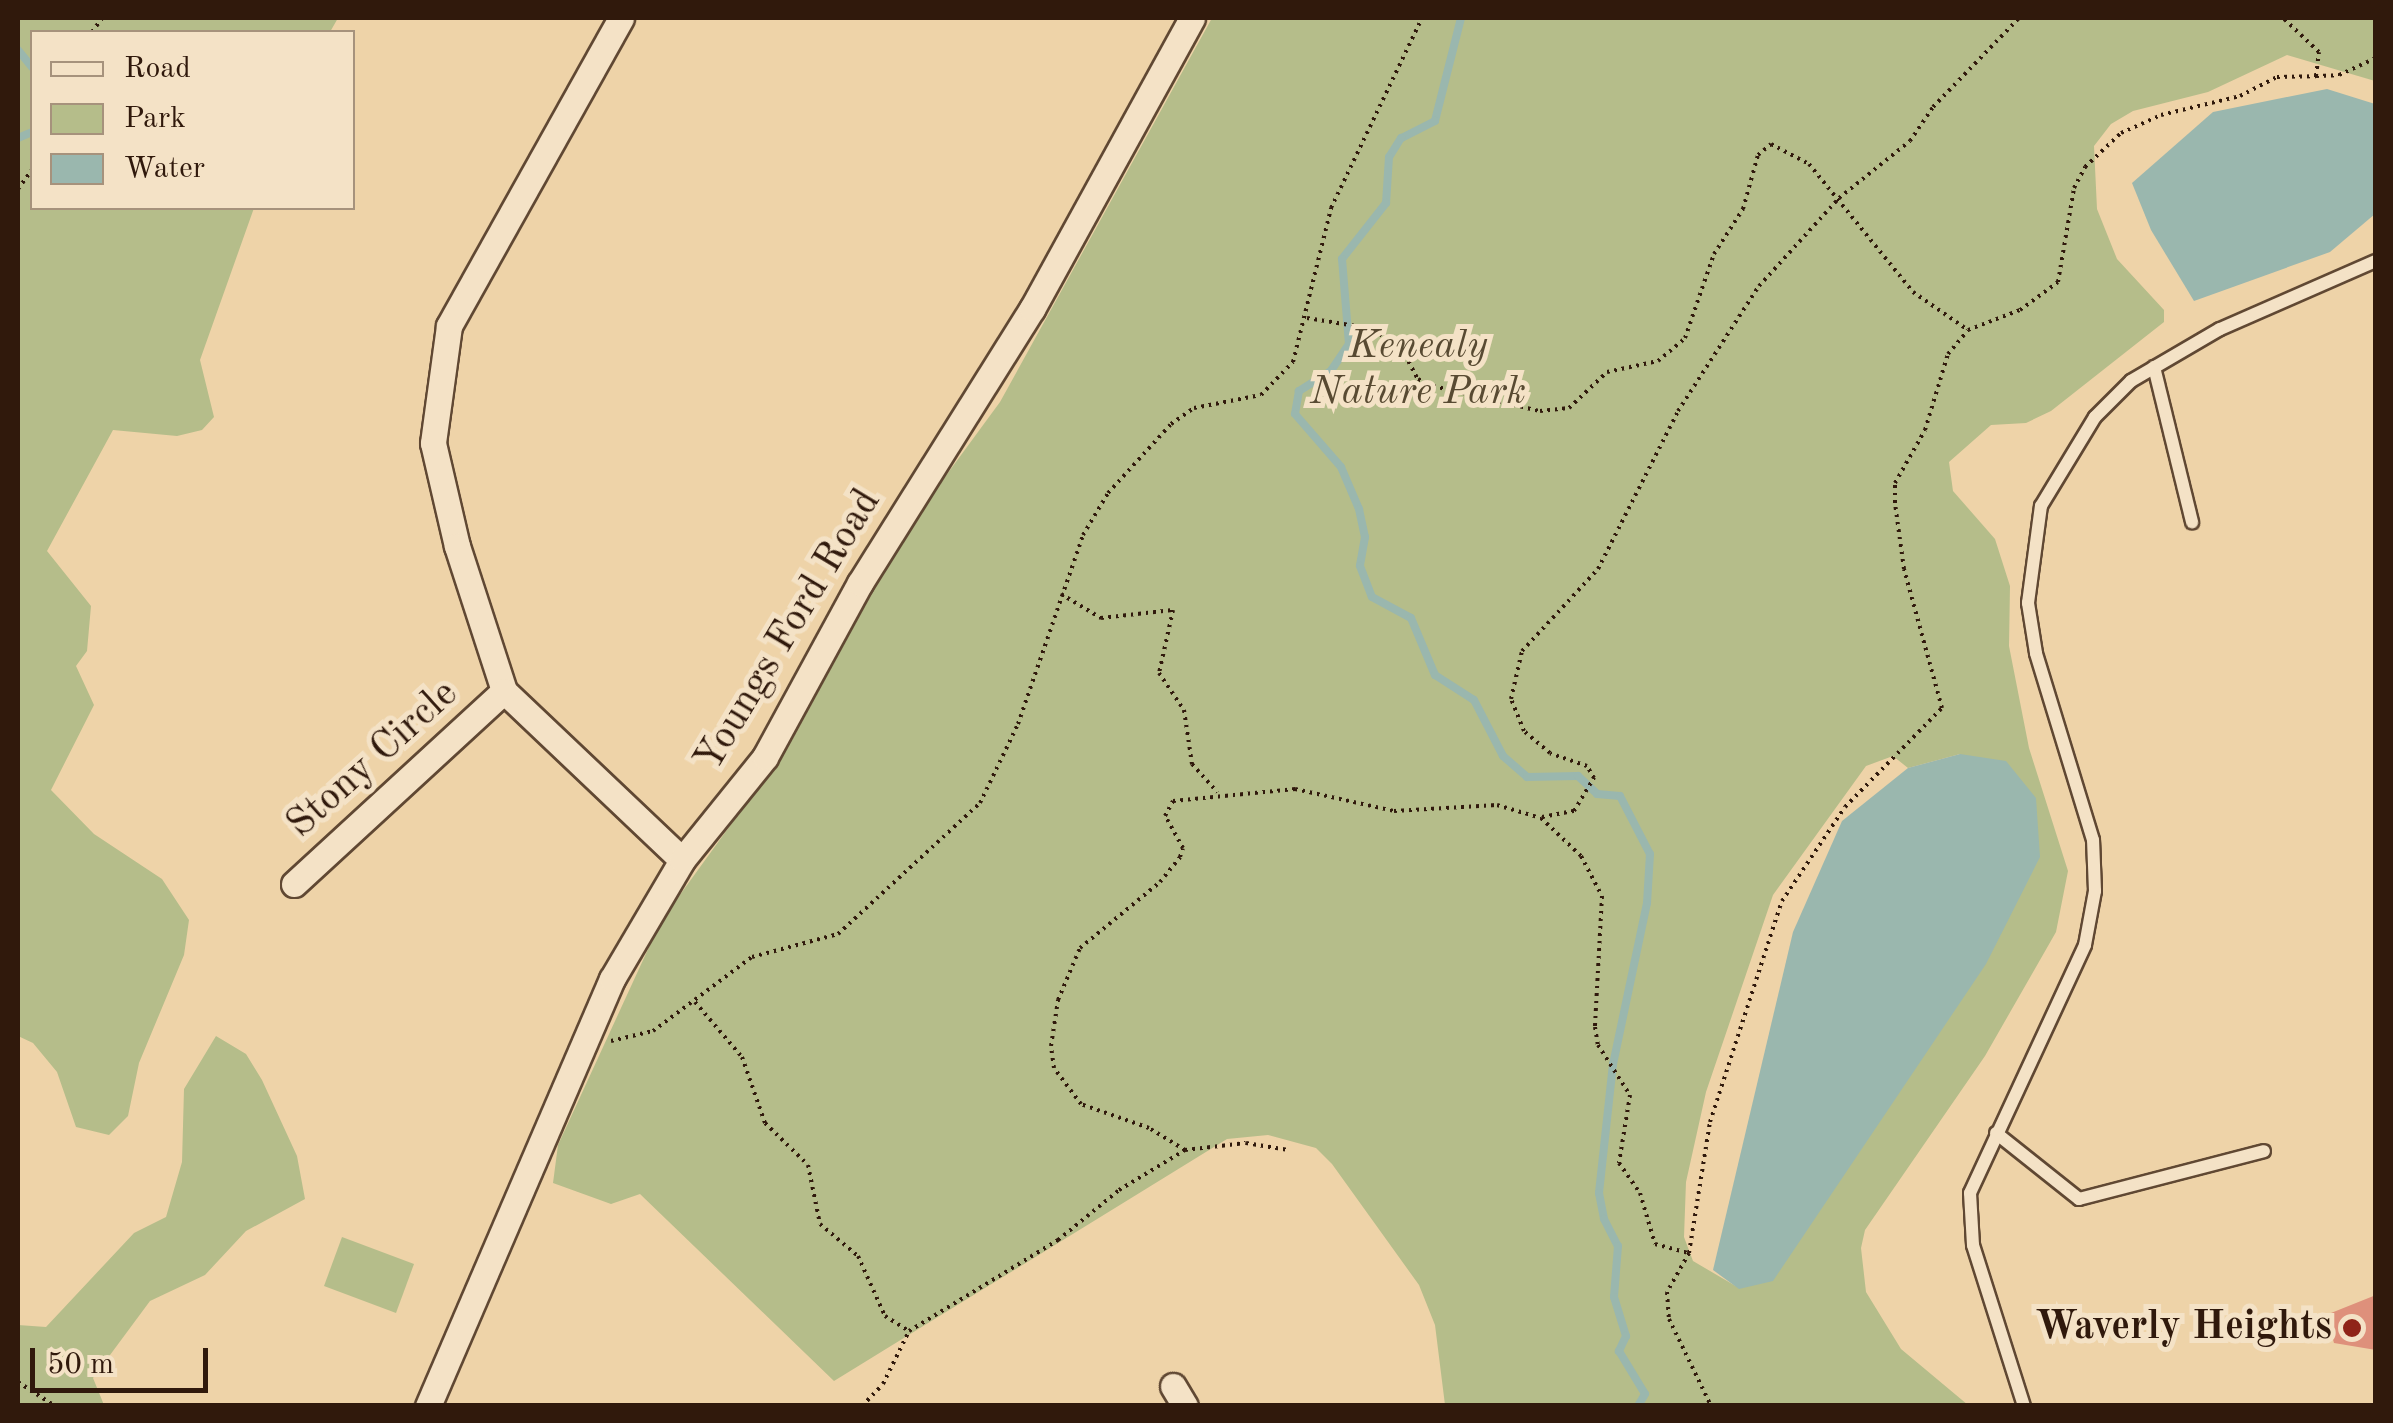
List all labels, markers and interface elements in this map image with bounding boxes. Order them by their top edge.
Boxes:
legend [30,30,355,210]
text: Road [124,54,191,84]
text: Park [124,104,186,134]
text: Water [124,154,205,184]
park label: Kenealy Nature Park [1310,323,1526,417]
street label: Youngs Ford Road [686,481,892,781]
street label: Stony Circle [278,671,468,849]
place label: Waverly Heights [2035,1304,2332,1352]
marker: Waverly Heights [2341,1317,2363,1339]
scale bar [35,1328,212,1390]
text: 50 m [47,1350,114,1380]

